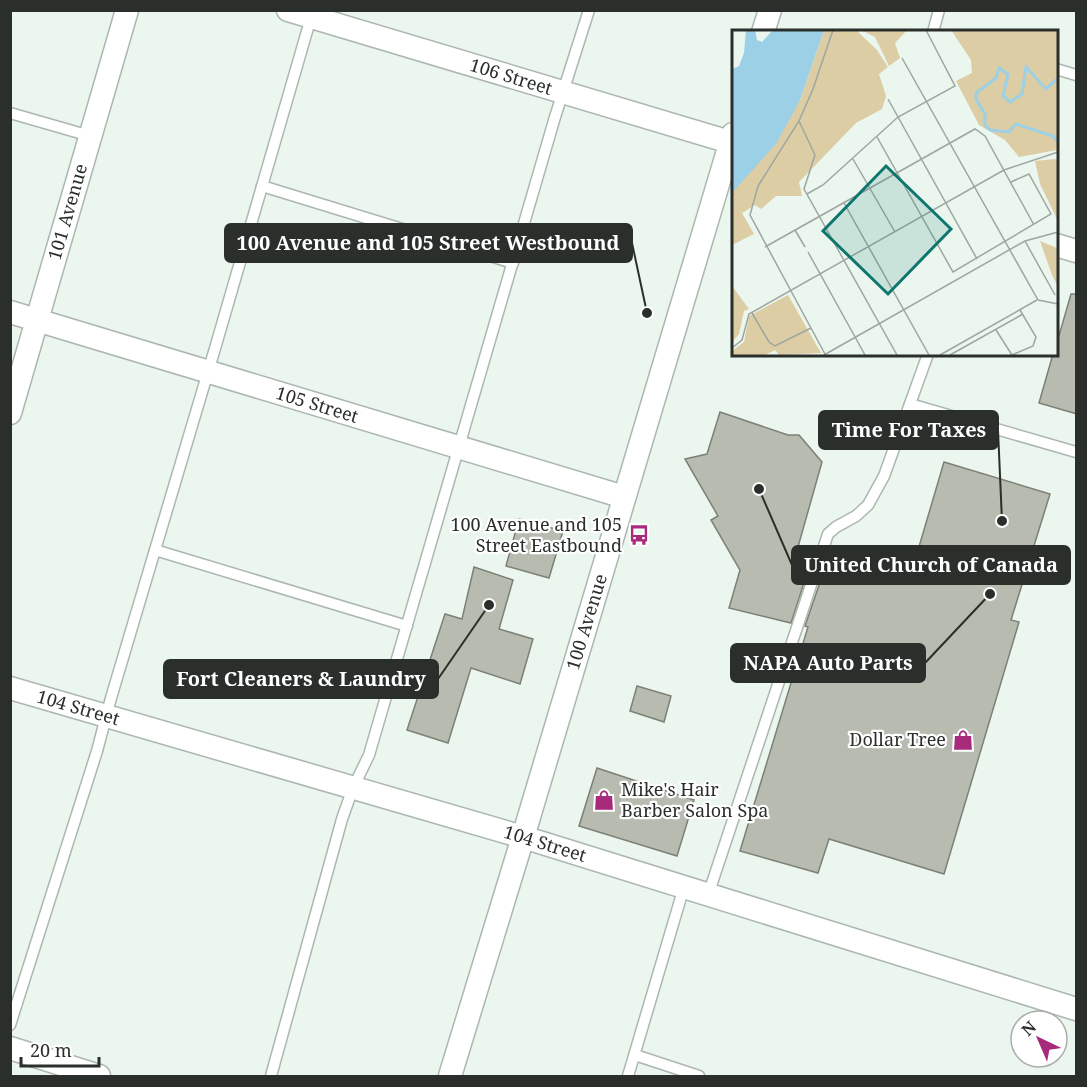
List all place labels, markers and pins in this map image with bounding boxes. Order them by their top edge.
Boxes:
callout: 100 Avenue and 105 Street Westbound [225,224,632,262]
callout: Time For Taxes [819,411,998,449]
place label: 100 Avenue and 105 Street Eastbound [450,512,622,557]
bus stop icon: 100 Avenue and 105 Street Eastbound [627,523,651,547]
callout: United Church of Canada [792,546,1070,584]
callout: NAPA Auto Parts [731,644,925,682]
callout: Fort Cleaners & Laundry [164,660,438,698]
place label: Dollar Tree [849,727,946,751]
shop icon: Dollar Tree [951,728,975,752]
place label: Mike's Hair Barber Salon Spa [621,777,768,822]
shop icon: Mike's Hair Barber Salon Spa [592,788,616,812]

